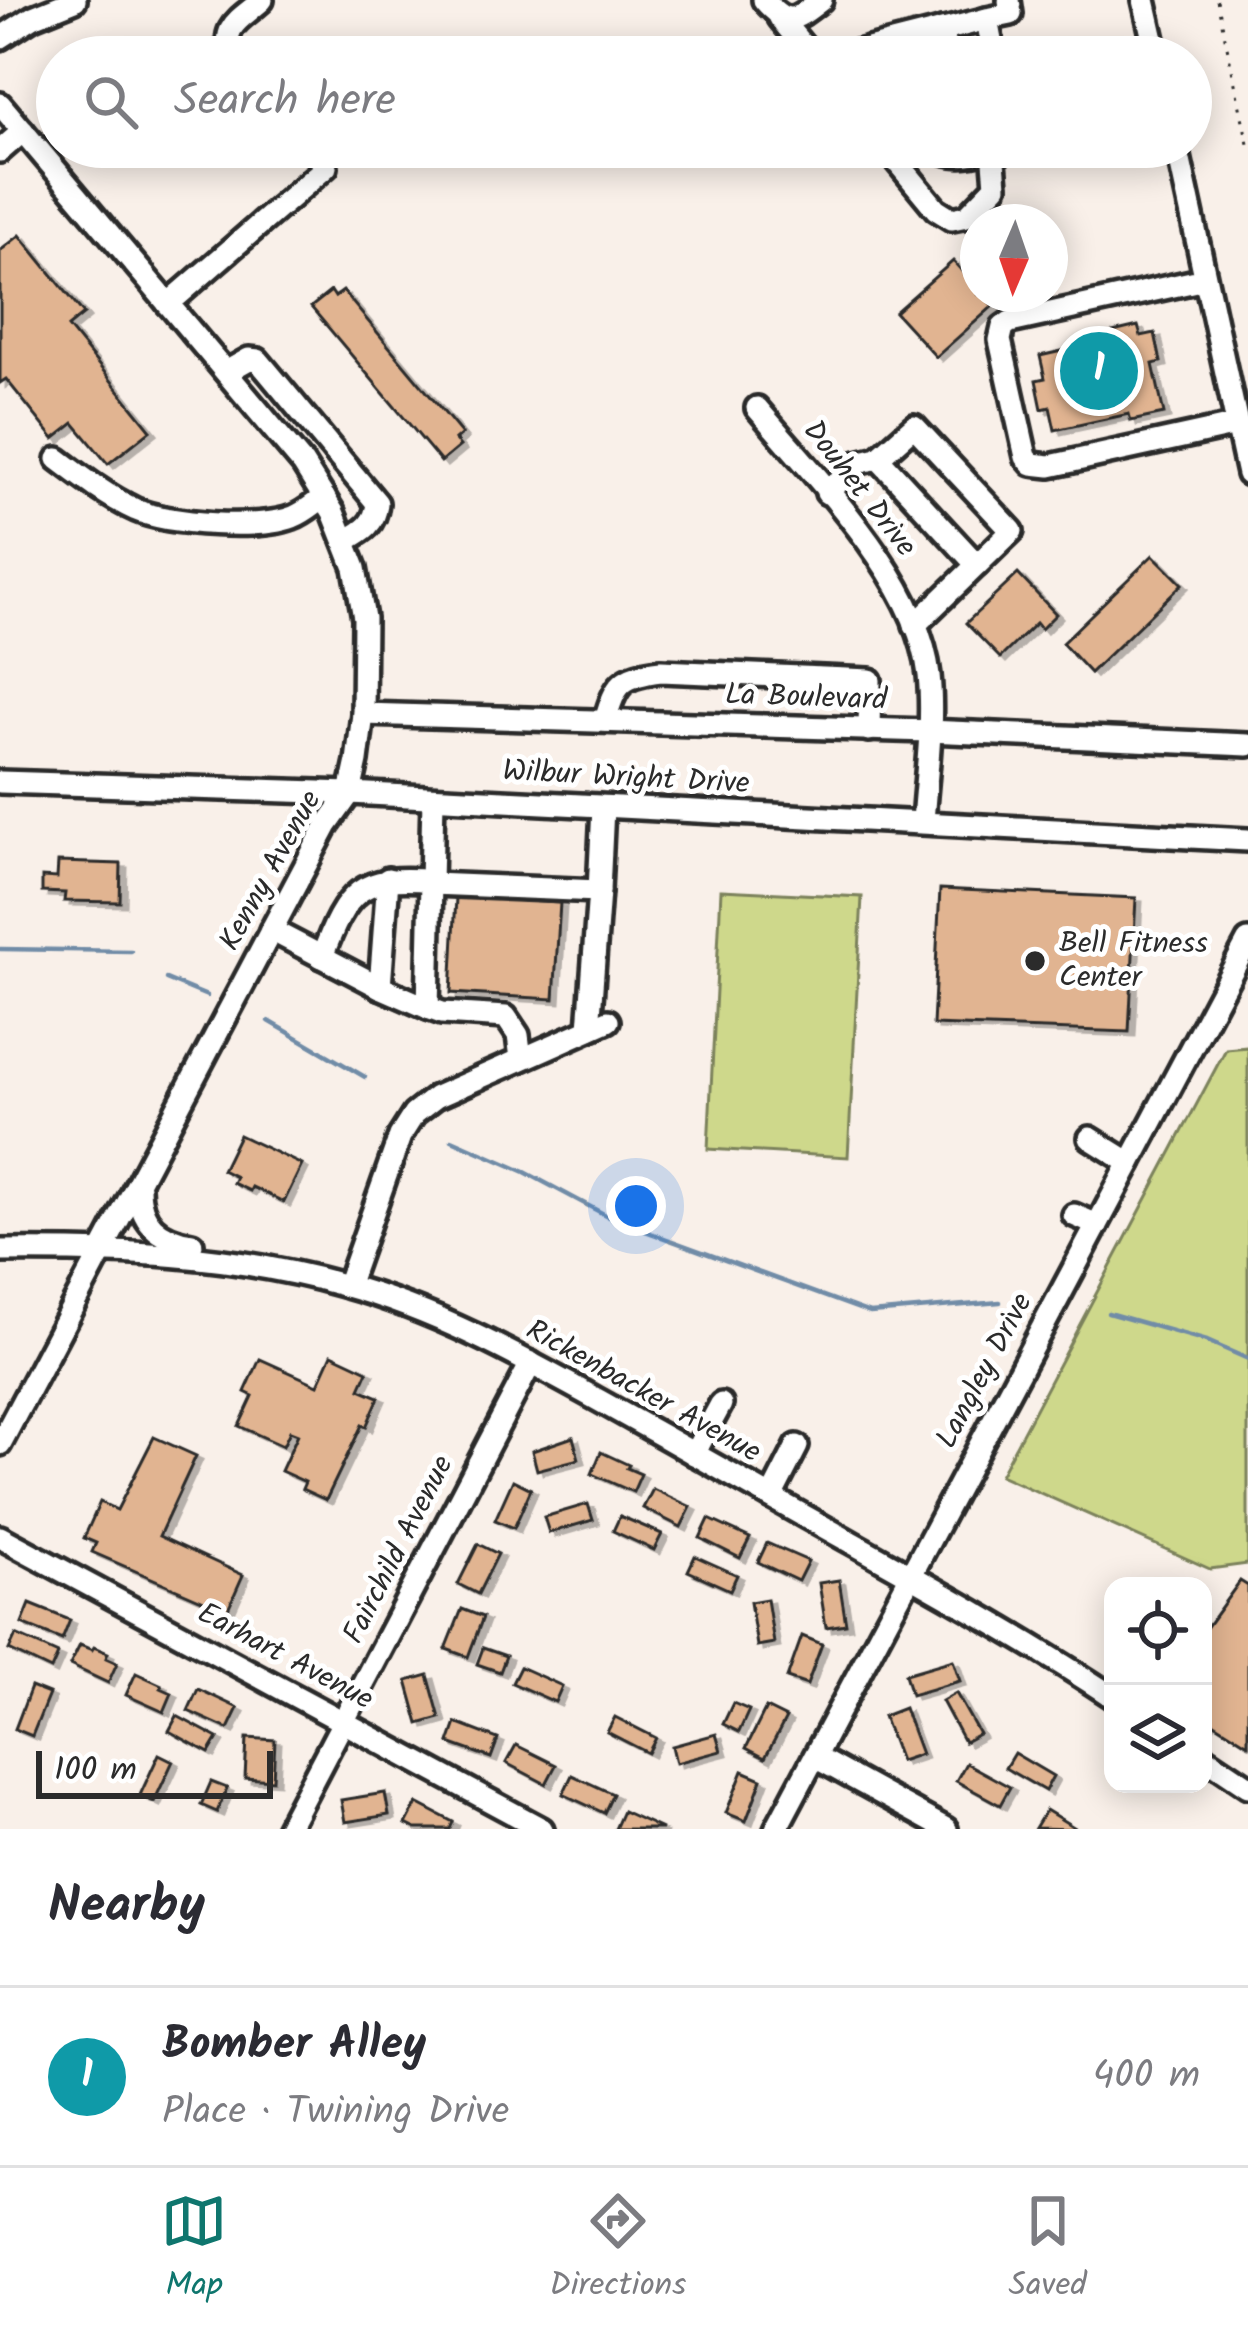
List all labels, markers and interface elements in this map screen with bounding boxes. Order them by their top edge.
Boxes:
search box [36,36,1212,168]
text: Search here [174,66,396,138]
icon: search [78,69,144,135]
north arrow [960,204,1068,312]
pin: 1 [1060,326,1138,416]
street label: Douhet Drive [790,410,928,568]
street label: La Boulevard [724,671,889,725]
street label: Wilbur Wright Drive [501,748,751,808]
street label: Kenny Avenue [207,782,335,960]
place label: Bell Fitness Center [1059,920,1208,1002]
marker: Bell Fitness Center [1022,948,1048,974]
your location [606,1176,666,1236]
street label: Langley Drive [924,1285,1046,1457]
street label: Rickenbacker Avenue [517,1307,769,1477]
street label: Fairchild Avenue [331,1447,467,1653]
map controls [1104,1577,1212,1793]
button: locate [1104,1577,1212,1685]
street label: Earhart Avenue [188,1590,382,1724]
button: layers [1104,1685,1212,1793]
scale bar [36,1745,273,1798]
text: 100 m [54,1745,137,1798]
text: Nearby [48,1867,205,1948]
text: Bomber Alley [162,2010,426,2082]
text: 1 [81,2046,93,2108]
text: 400 m [1093,2046,1200,2108]
text: Place · Twining Drive [162,2082,509,2144]
tab: Map [161,2188,227,2313]
tab: Directions [549,2188,686,2313]
tab: Saved [1009,2188,1087,2313]

